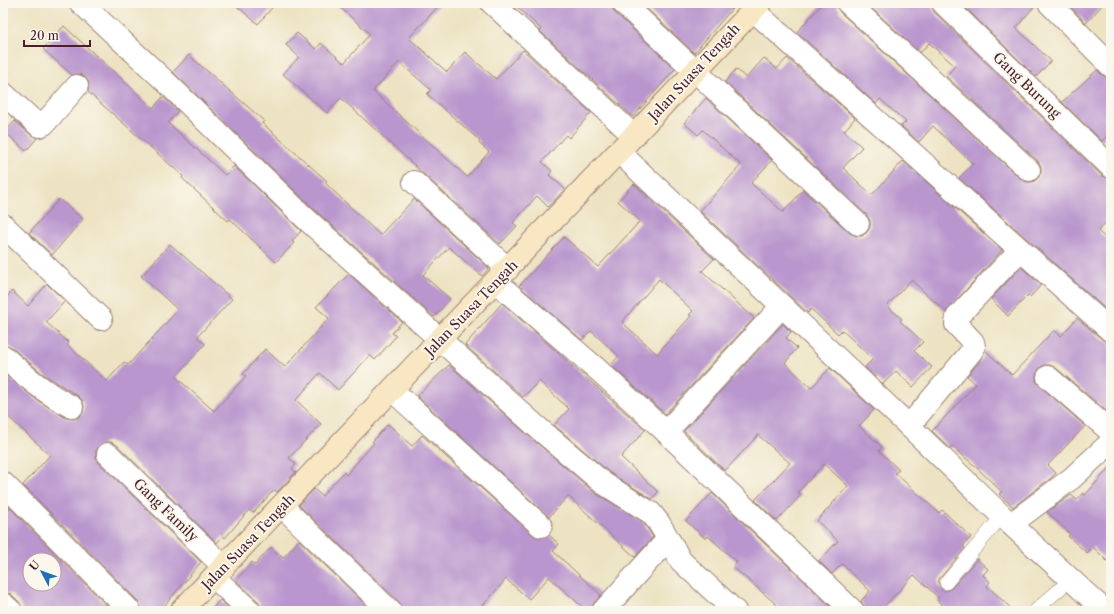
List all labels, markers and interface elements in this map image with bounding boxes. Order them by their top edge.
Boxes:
street label: Jalan Suasa Tengah [643,19,744,126]
scale bar [24,22,90,48]
text: 20 m [30,28,59,43]
street label: Gang Burung [989,48,1065,122]
street label: Jalan Suasa Tengah [419,256,522,361]
street label: Gang Family [130,474,202,546]
street label: Jalan Suasa Tengah [196,490,299,595]
north arrow [22,552,62,592]
text: U [26,557,43,573]

